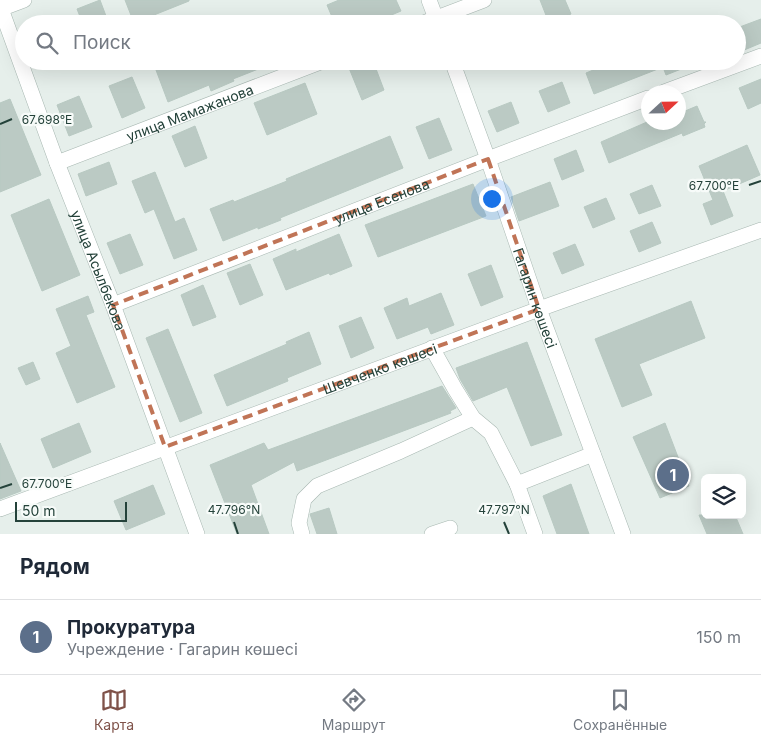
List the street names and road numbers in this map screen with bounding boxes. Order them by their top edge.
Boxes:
street label: улица Мамажанова [124,80,255,144]
street label: улица Есенова [331,174,431,227]
street label: улица Асылбекова [68,207,130,333]
street label: Гагарин көшесі [510,245,561,350]
street label: Шевченко көшесі [320,339,439,397]

